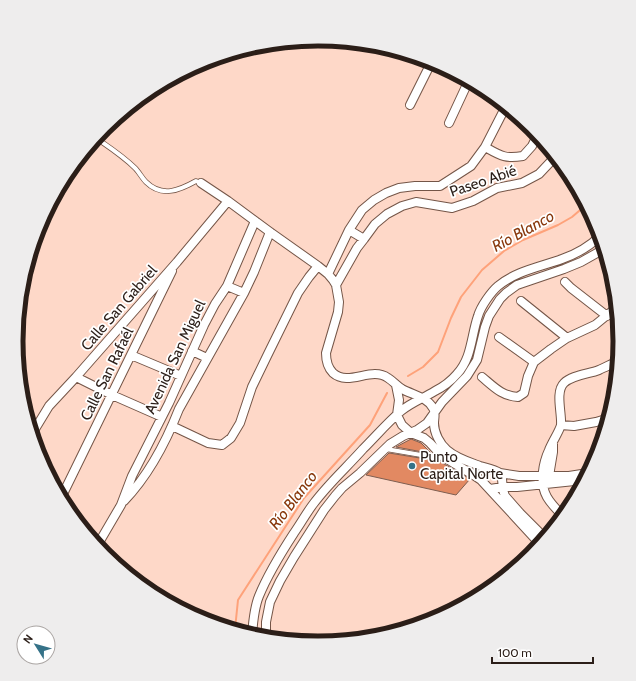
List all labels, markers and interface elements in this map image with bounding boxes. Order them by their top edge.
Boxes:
street label: Paseo Abié [447,161,519,201]
water label: Río Blanco [489,206,557,256]
street label: Calle San Gabriel [77,261,161,354]
street label: Avenida San Miguel [141,297,209,417]
street label: Calle San Rafaél [77,324,138,424]
place label: Punto Capital Norte [420,448,503,483]
marker: Punto Capital Norte [407,461,417,471]
water label: Río Blanco [265,467,321,533]
north arrow [16,625,56,665]
text: N [20,632,36,646]
scale bar [492,639,593,665]
text: 100 m [498,645,532,660]

